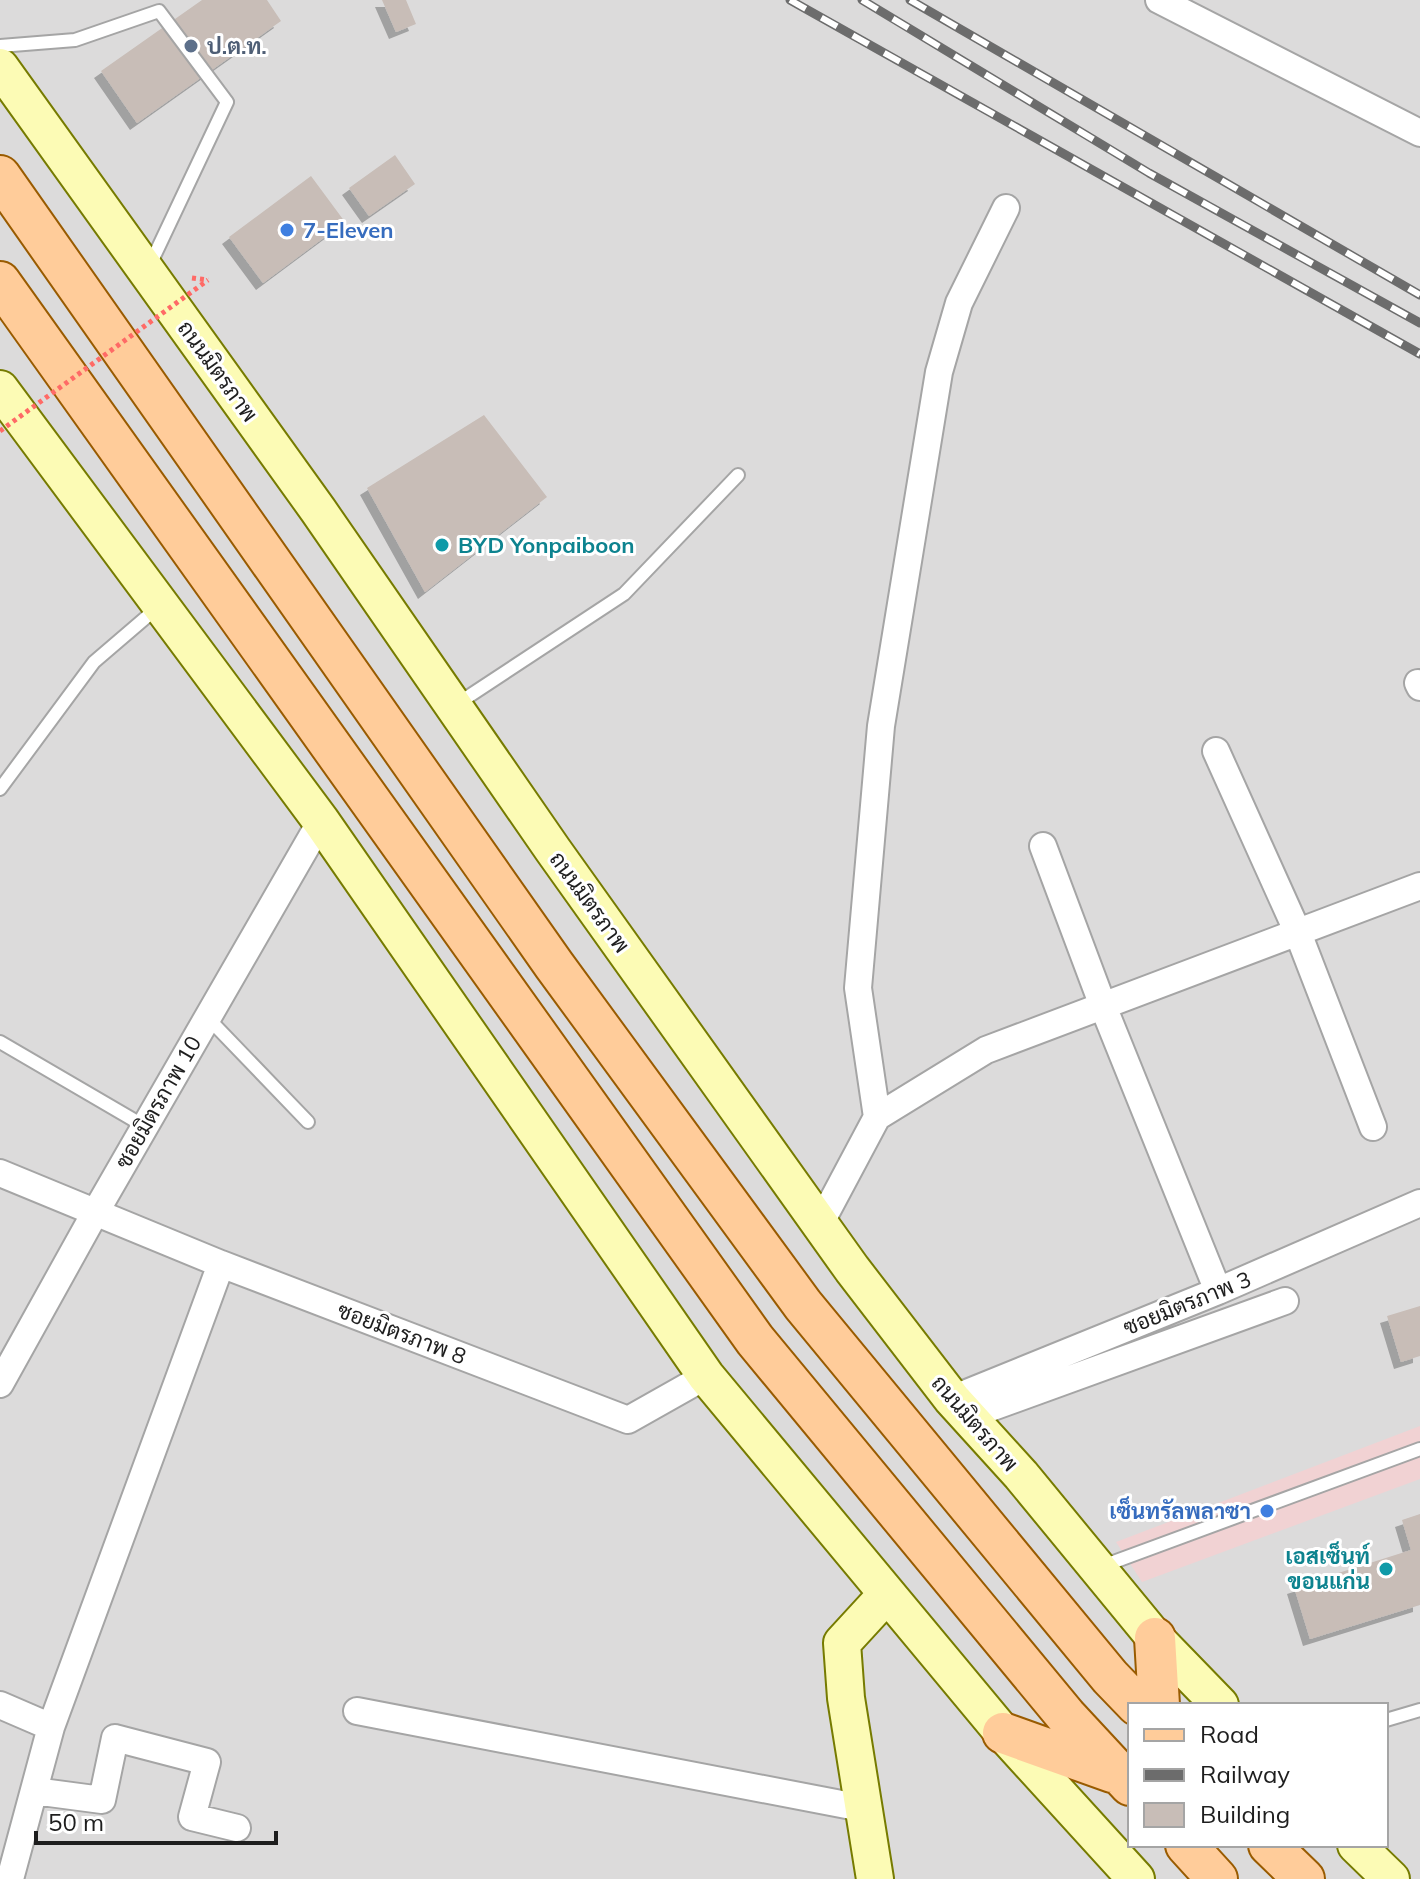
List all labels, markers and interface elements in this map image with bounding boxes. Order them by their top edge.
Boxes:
place label: ป.ต.ท. [207,32,267,60]
marker: ป.ต.ท. [182,37,200,55]
place label: 7-Eleven [303,216,394,244]
marker: 7-Eleven [278,221,296,239]
street label: ถนนมิตรภาพ [172,315,264,427]
place label: BYD Yonpaiboon [458,531,634,559]
marker: BYD Yonpaiboon [433,536,451,554]
street label: ถนนมิตรภาพ [544,846,636,958]
street label: ซอยมิตรภาพ 10 [109,1031,207,1173]
street label: ซอยมิตรภาพ 3 [1119,1265,1255,1341]
street label: ซอยมิตรภาพ 8 [334,1296,470,1370]
street label: ถนนมิตรภาพ [926,1369,1024,1477]
place label: เซ็นทรัลพลาซา [1109,1496,1251,1525]
marker: เซ็นทรัลพลาซา [1258,1502,1276,1520]
place label: เอสเซ็นท์ ขอนแก่น [1285,1541,1371,1595]
marker: เอสเซ็นท์ ขอนแก่น [1377,1560,1395,1578]
legend [1128,1703,1388,1847]
text: Road [1200,1719,1259,1749]
text: Railway [1200,1759,1290,1789]
scale bar [36,1795,276,1845]
text: Building [1200,1799,1290,1829]
text: 50 m [48,1807,104,1837]

